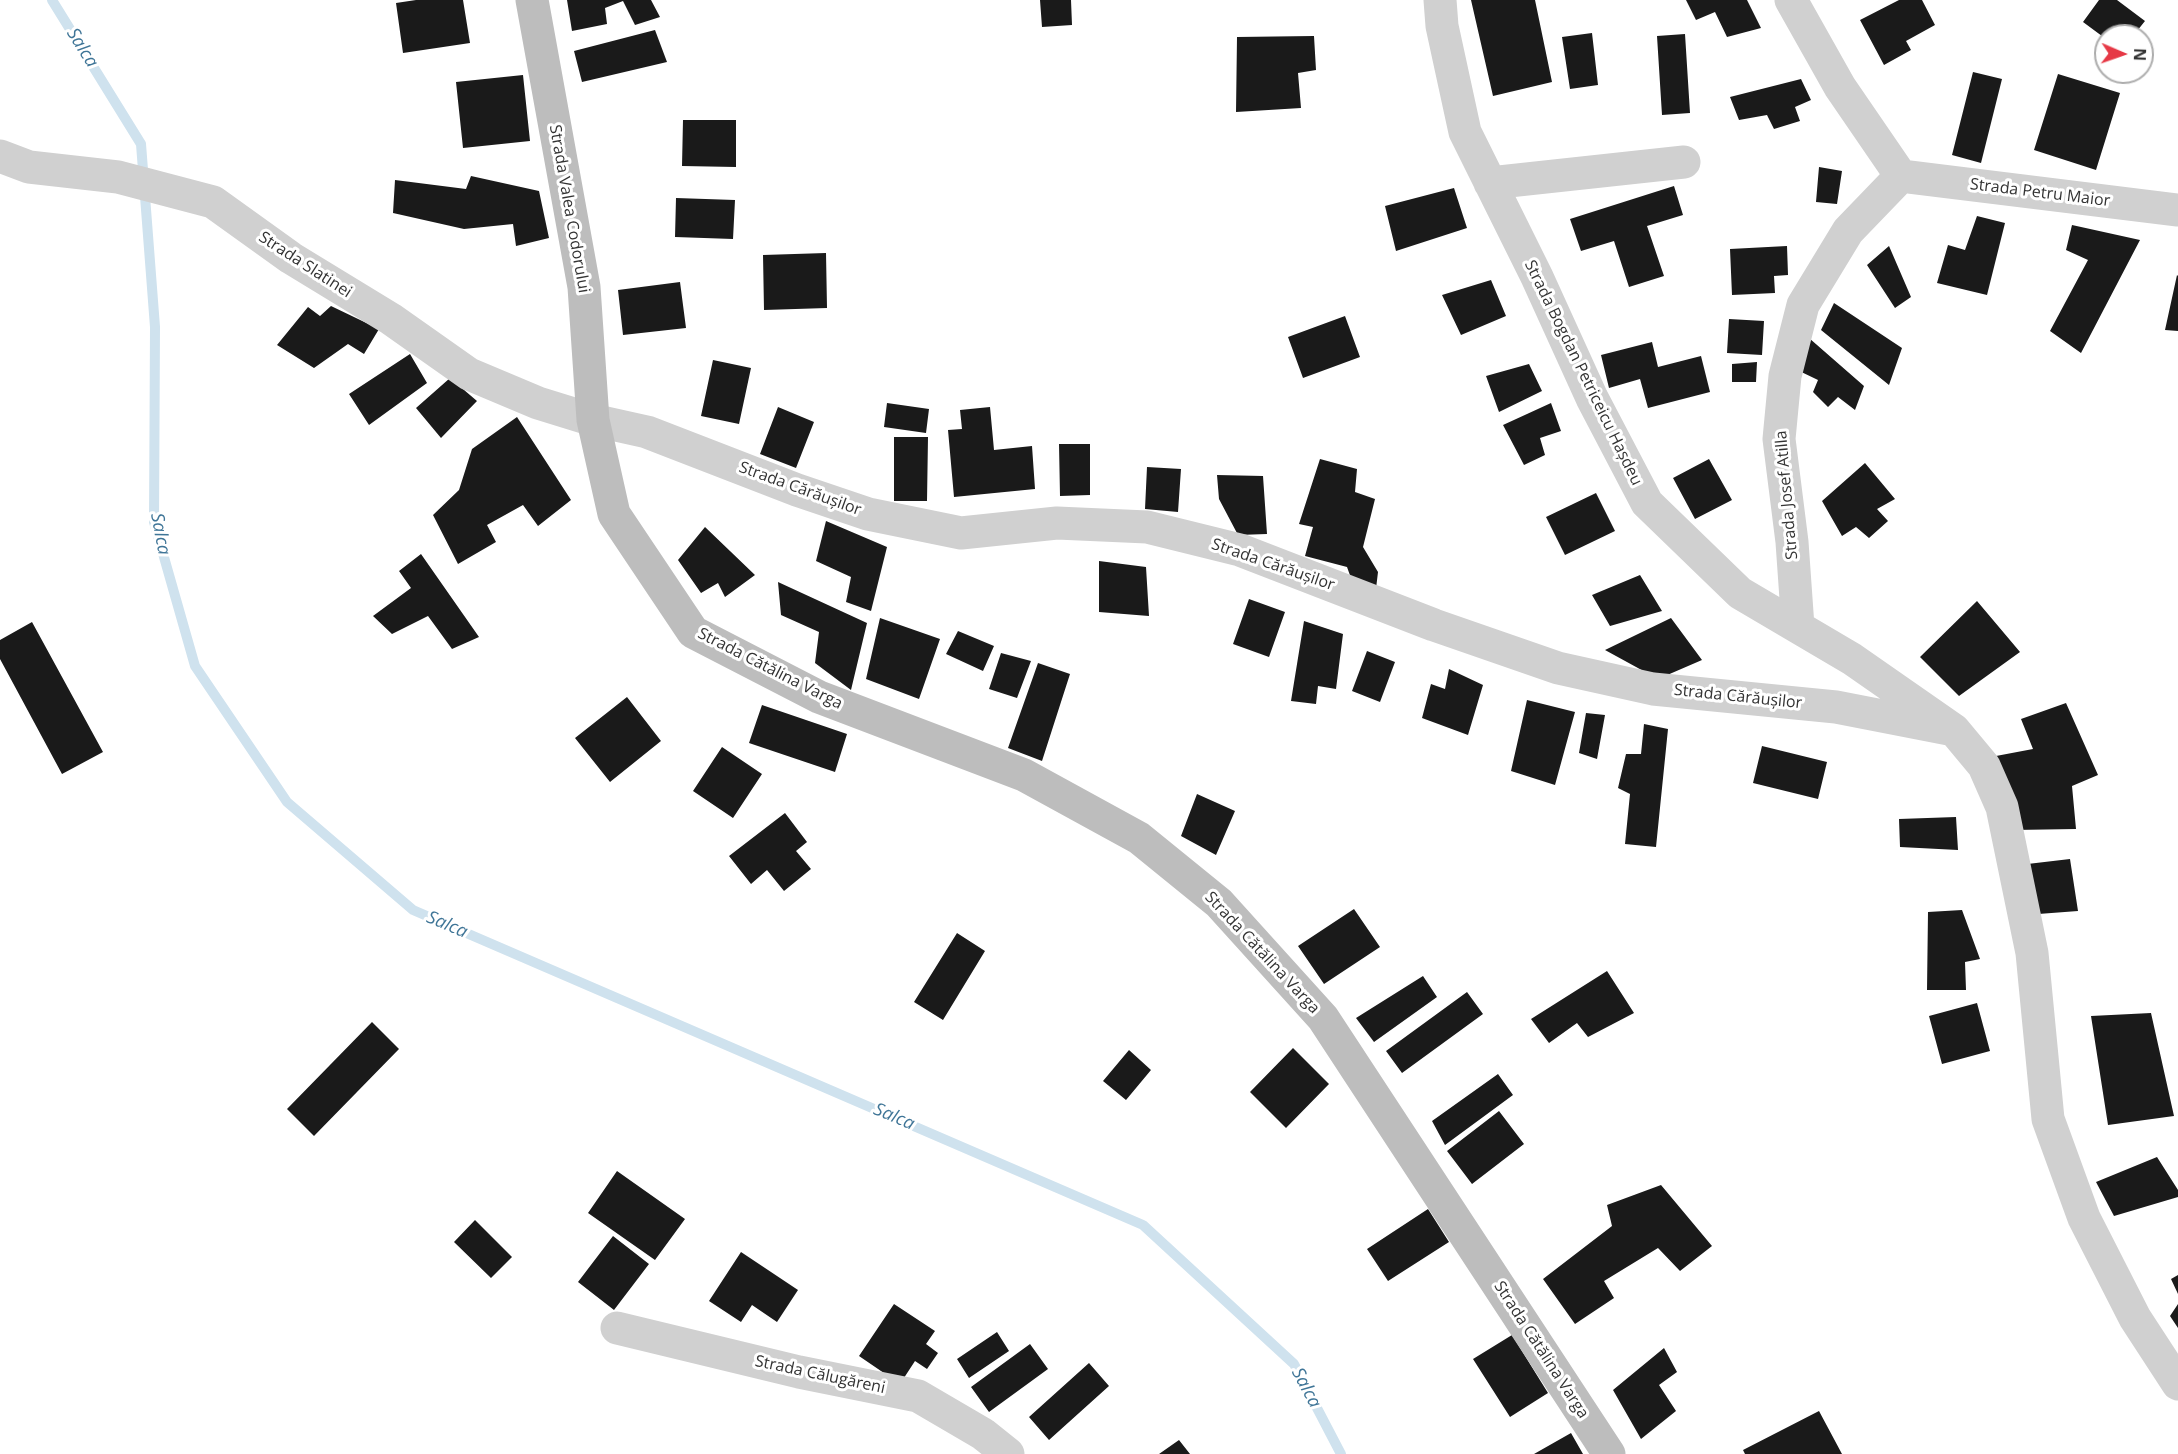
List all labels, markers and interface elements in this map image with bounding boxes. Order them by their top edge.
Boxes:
water label: Salca [62,24,102,72]
north arrow [2094,24,2154,84]
text: N [2129,48,2151,61]
street label: Strada Valea Codorului [545,123,593,295]
street label: Strada Petru Maior [1969,175,2111,211]
street label: Strada Slatinei [255,228,355,302]
street label: Strada Bogdan Petriceicu Hașdeu [1520,257,1646,489]
street label: Strada Josef Atilla [1772,430,1802,560]
street label: Strada Cărăușilor [736,458,864,520]
water label: Salca [145,511,175,557]
street label: Strada Cărăușilor [1209,535,1337,595]
street label: Strada Cătălina Varga [694,624,846,714]
street label: Strada Cărăușilor [1673,681,1803,713]
street label: Strada Cătălina Varga [1200,888,1324,1018]
water label: Salca [423,907,471,943]
water label: Salca [870,1099,918,1135]
street label: Strada Cătălina Varga [1489,1278,1593,1422]
street label: Strada Călugăreni [753,1352,887,1398]
water label: Salca [1287,1364,1325,1412]

